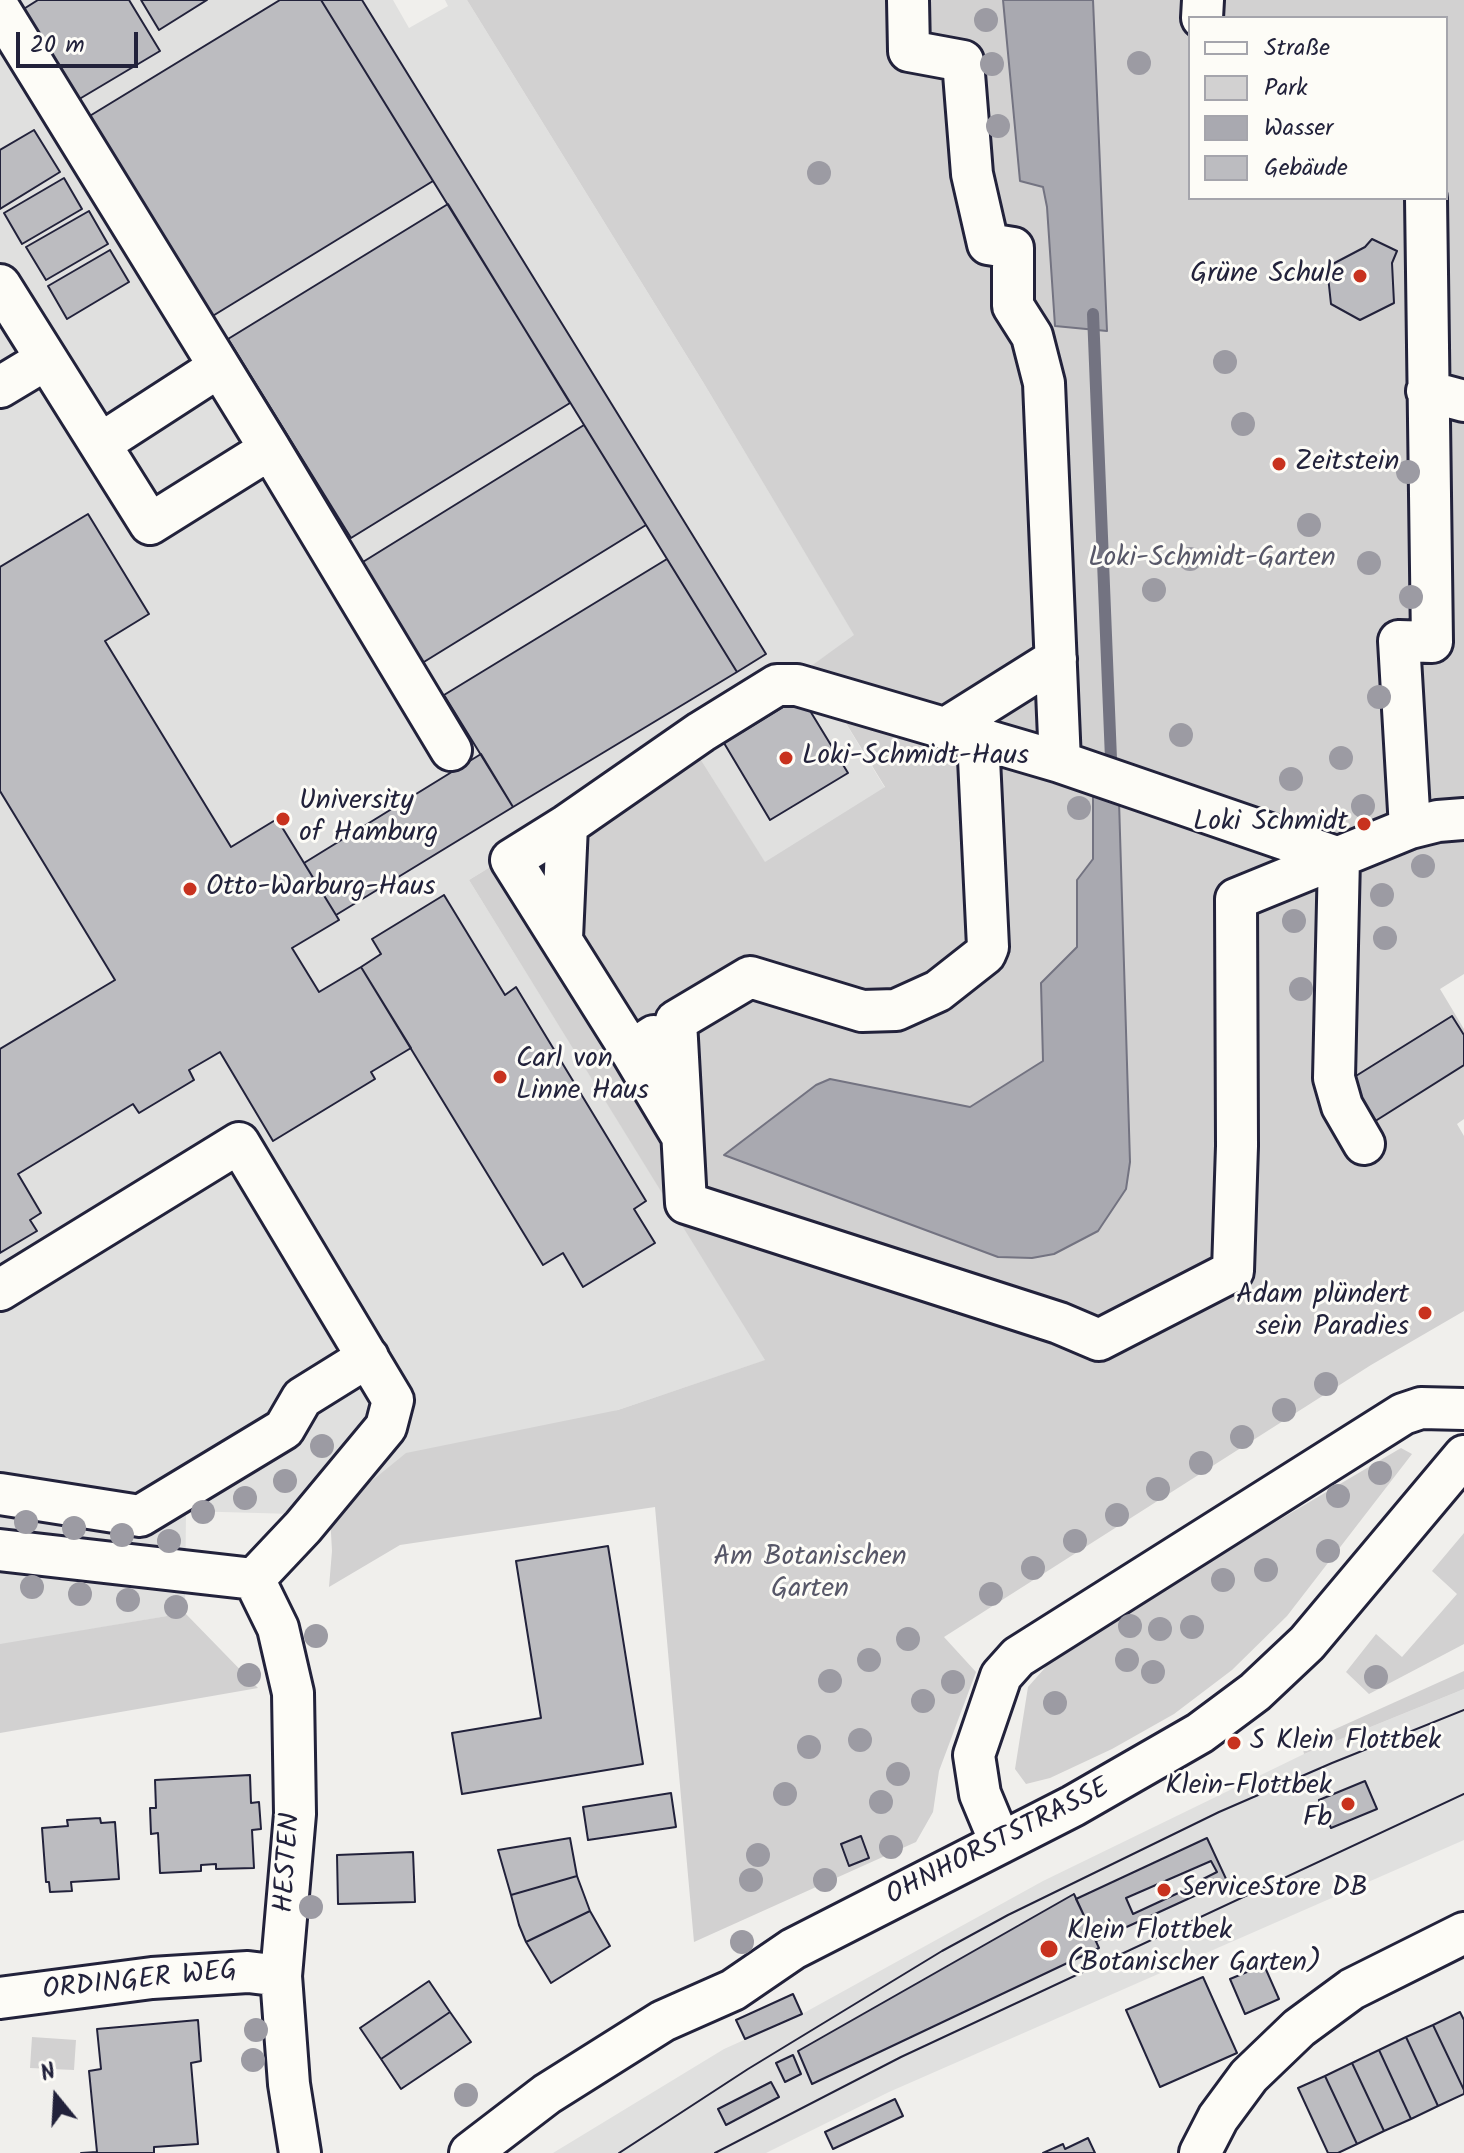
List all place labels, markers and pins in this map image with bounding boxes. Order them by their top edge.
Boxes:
place label: Grüne Schule [1190,259,1344,293]
marker: Grüne Schule [1351,267,1369,285]
place label: Zeitstein [1295,447,1399,481]
marker: Zeitstein [1270,455,1288,473]
place label: Loki-Schmidt-Haus [802,741,1029,775]
marker: Loki-Schmidt-Haus [777,749,795,767]
place label: University of Hamburg [299,786,438,852]
place label: Loki Schmidt [1193,807,1348,841]
marker: University of Hamburg [274,810,292,828]
marker: Loki Schmidt [1355,815,1373,833]
place label: Otto-Warburg-Haus [206,872,436,906]
marker: Otto-Warburg-Haus [181,880,199,898]
place label: Carl von Linne Haus [516,1044,649,1110]
marker: Carl von Linne Haus [491,1068,509,1086]
place label: Adam plündert sein Paradies [1236,1280,1409,1346]
marker: Adam plündert sein Paradies [1416,1304,1434,1322]
place label: S Klein Flottbek [1250,1726,1441,1760]
marker: S Klein Flottbek [1225,1734,1243,1752]
place label: Klein-Flottbek Fb [1165,1771,1332,1837]
marker: Klein-Flottbek Fb [1339,1795,1357,1813]
place label: ServiceStore DB [1180,1873,1368,1907]
marker: ServiceStore DB [1155,1881,1173,1899]
place label: Klein Flottbek (Botanischer Garten) [1067,1916,1321,1982]
marker: Klein Flottbek (Botanischer Garten) [1038,1938,1060,1960]

